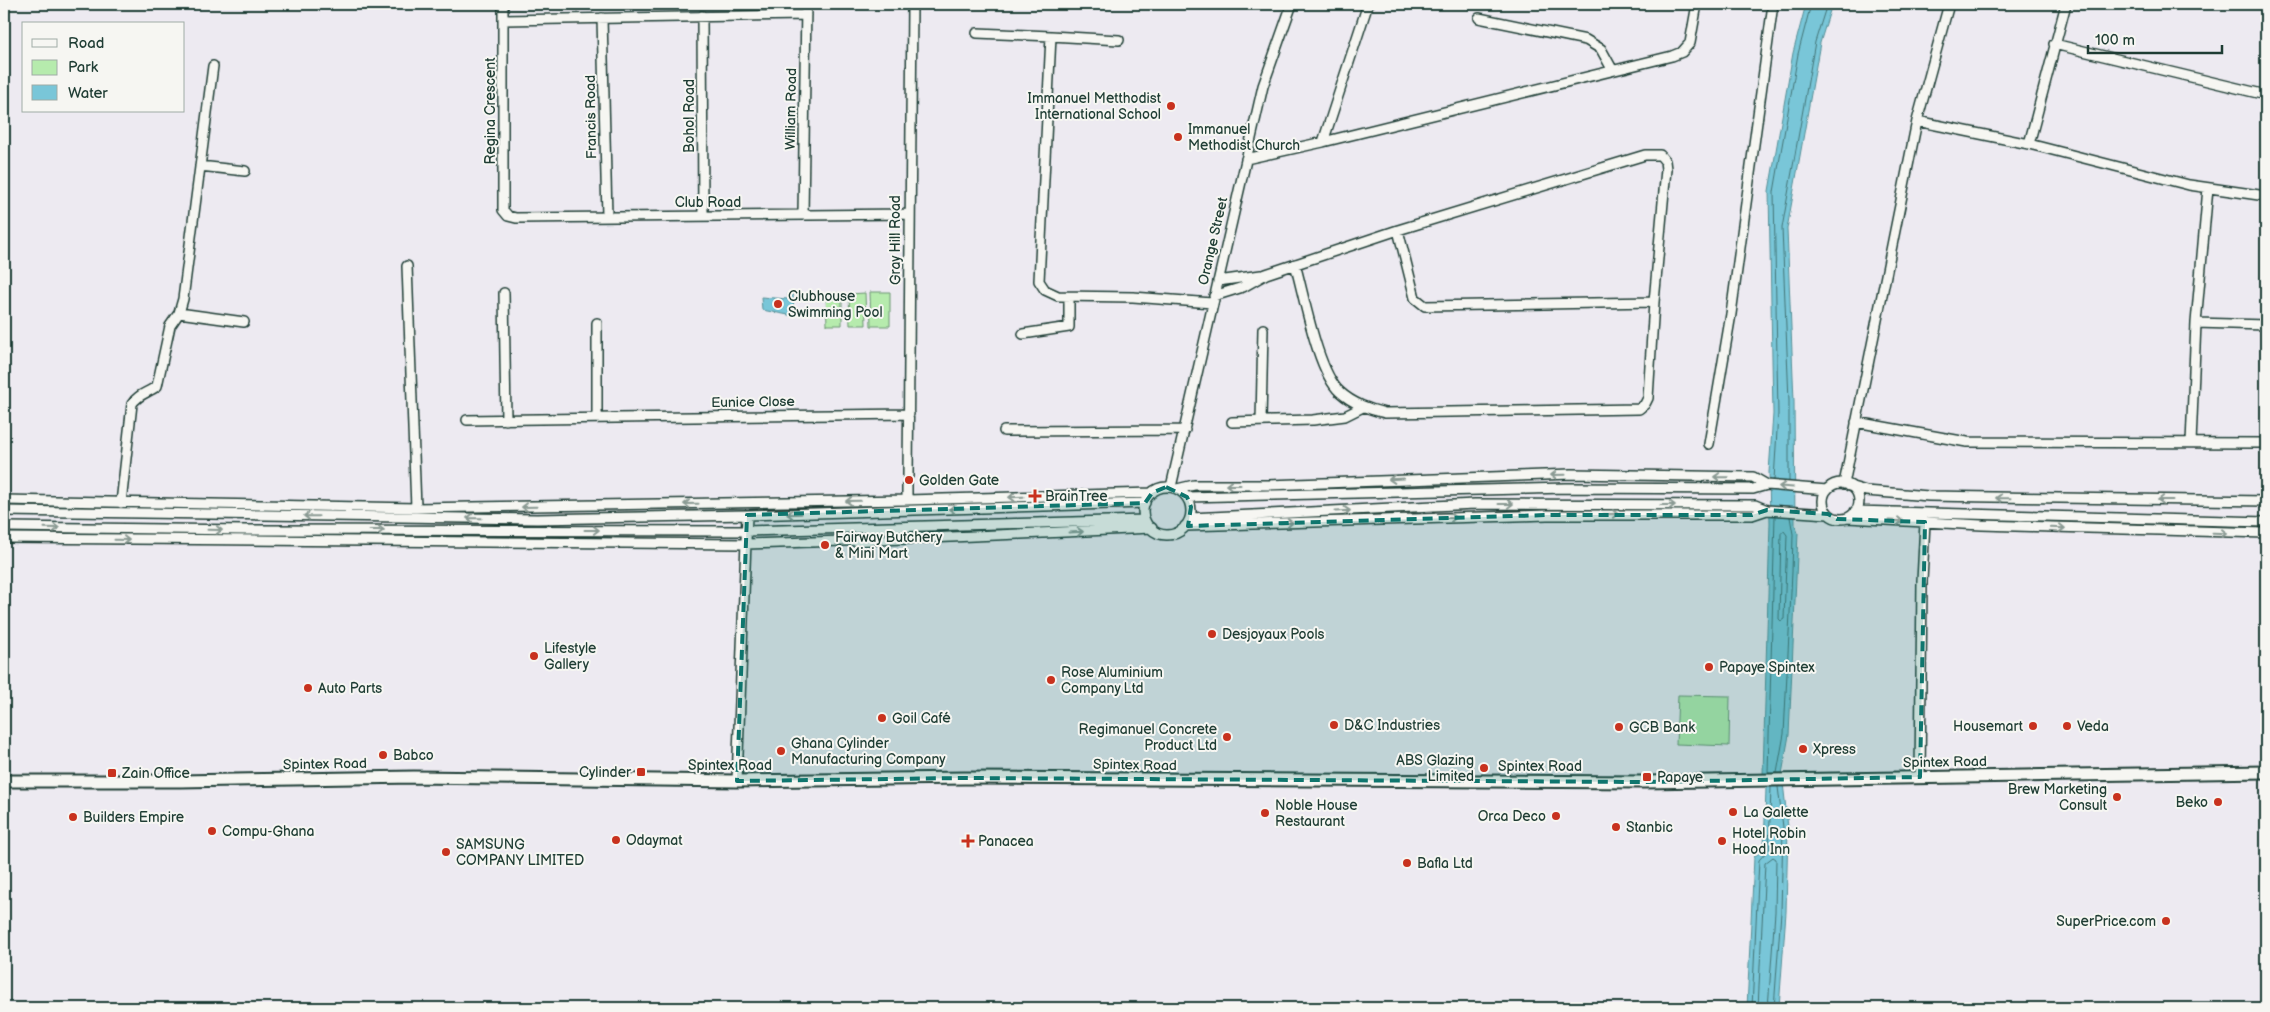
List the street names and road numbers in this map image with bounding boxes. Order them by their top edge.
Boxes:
street label: Regina Crescent [482,57,499,165]
street label: William Road [782,68,800,150]
street label: Francis Road [582,75,600,159]
street label: Bohol Road [681,79,698,153]
street label: Club Road [675,194,741,211]
street label: Gray Hill Road [887,195,904,285]
street label: Orange Street [1195,195,1232,287]
street label: Eunice Close [711,393,795,411]
street label: Spintex Road [1903,753,1987,771]
street label: Spintex Road [283,755,367,773]
street label: Spintex Road [1093,756,1177,774]
street label: Spintex Road [688,757,772,774]
street label: Spintex Road [1498,758,1582,775]

